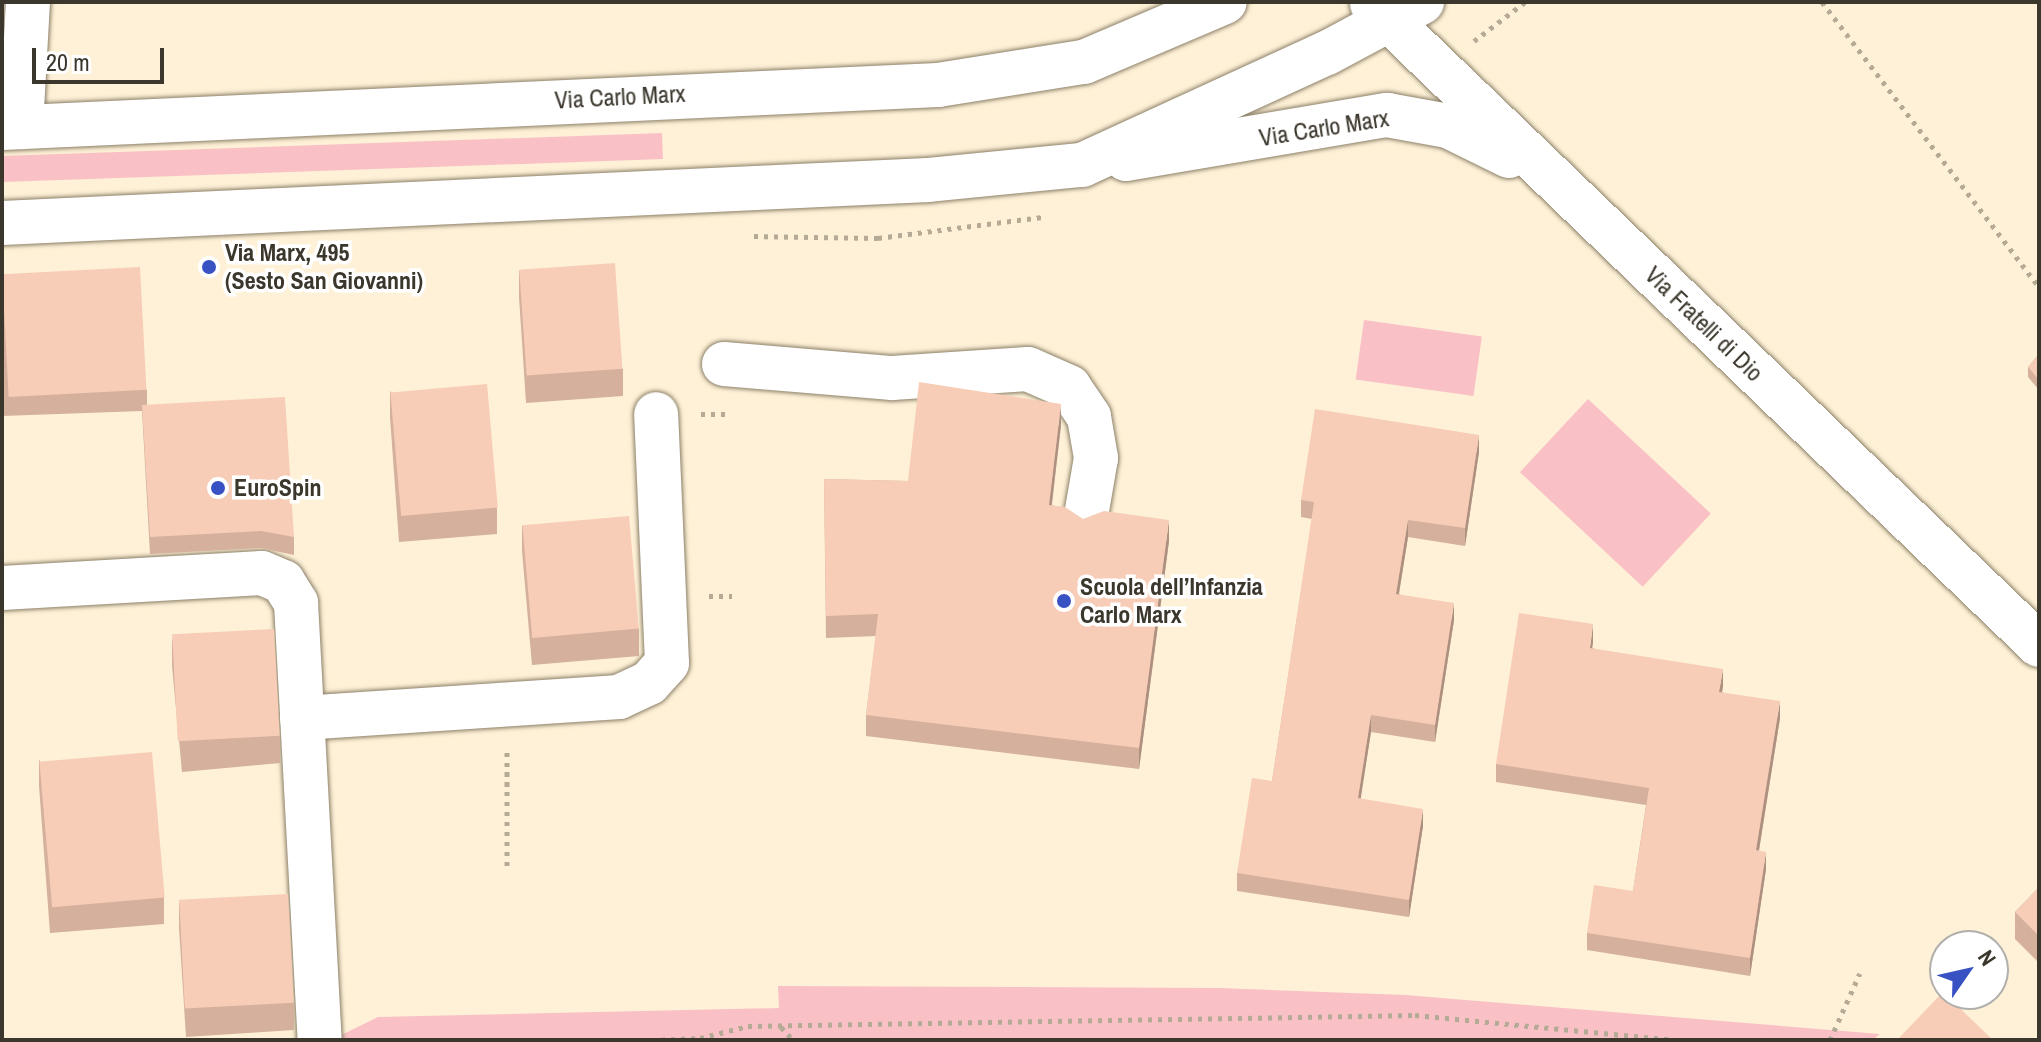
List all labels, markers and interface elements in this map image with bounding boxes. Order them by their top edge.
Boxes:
scale bar [36,32,168,82]
text: 20 m [46,46,90,78]
street label: Via Carlo Marx [554,79,686,115]
street label: Via Carlo Marx [1257,104,1391,152]
place label: Via Marx, 495 (Sesto San Giovanni) [225,239,423,295]
marker: Via Marx, 495 (Sesto San Giovanni) [200,258,218,276]
street label: Via Fratelli di Dio [1639,261,1769,387]
place label: EuroSpin [234,474,321,502]
marker: EuroSpin [209,479,227,497]
place label: Scuola dell’Infanzia Carlo Marx [1080,573,1263,629]
marker: Scuola dell’Infanzia Carlo Marx [1055,592,1073,610]
north arrow [1929,930,2009,1010]
text: N [1971,944,2003,971]

